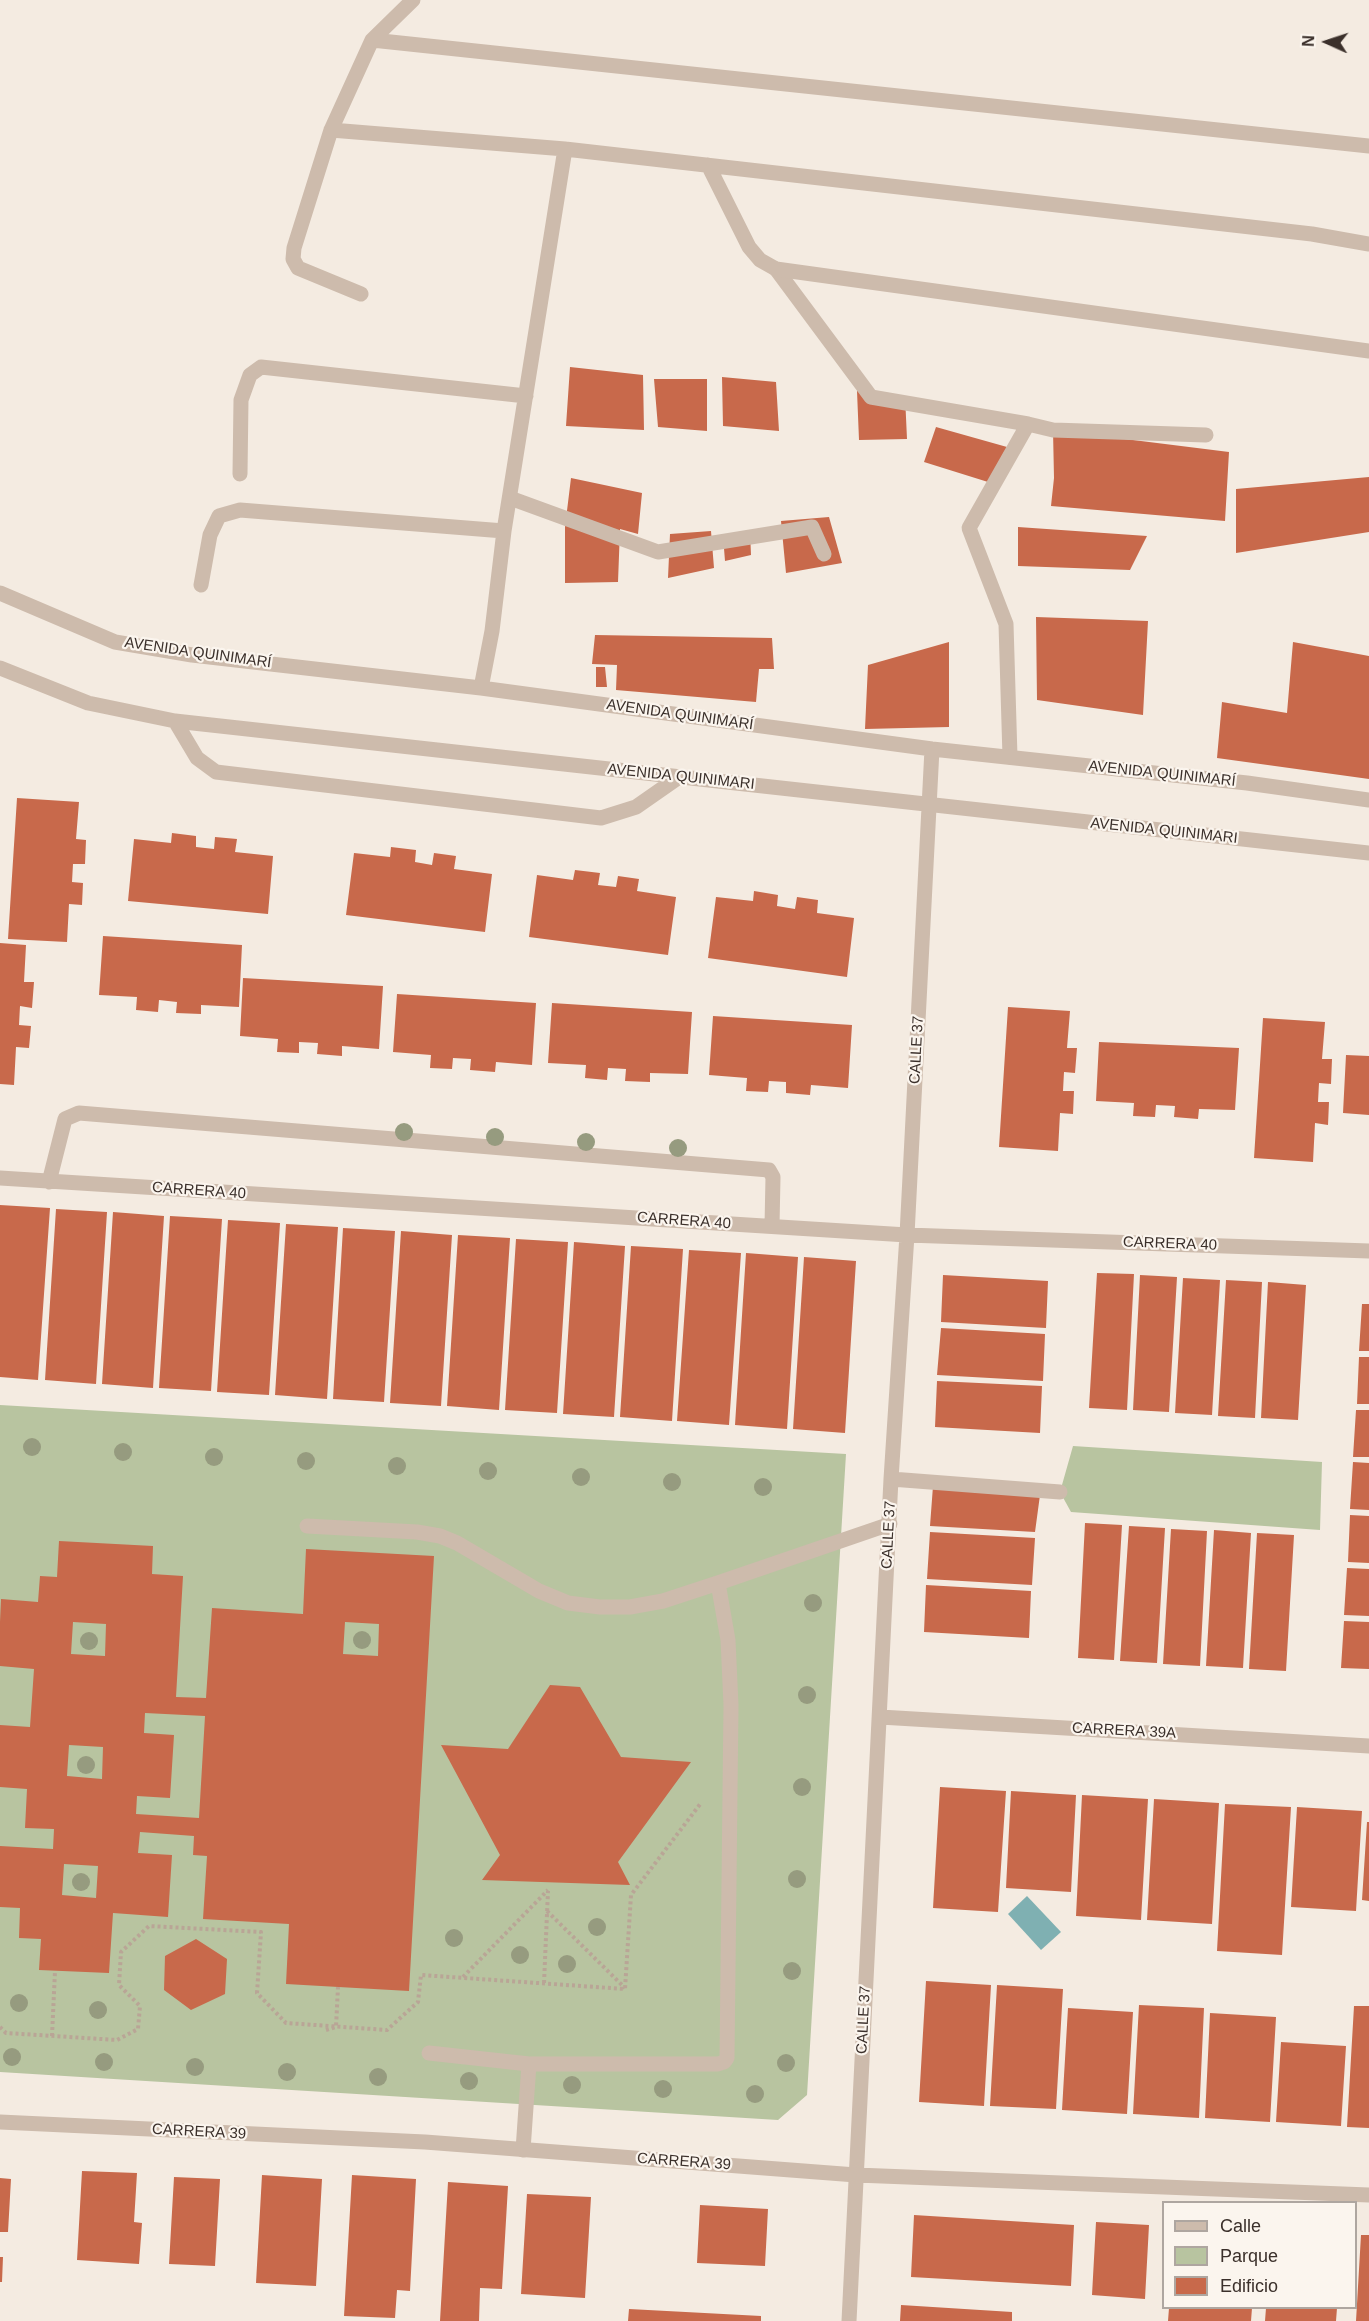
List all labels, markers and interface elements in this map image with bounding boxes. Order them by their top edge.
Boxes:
north arrow [1297,12,1357,72]
text: N [1300,35,1317,47]
street label: AVENIDA QUINIMARÍ [123,634,273,672]
street label: AVENIDA QUINIMARÍ [605,696,755,734]
street label: AVENIDA QUINIMARÍ [1087,757,1237,791]
street label: AVENIDA QUINIMARI [606,760,756,794]
street label: AVENIDA QUINIMARI [1089,814,1239,848]
street label: CALLE 37 [906,1015,928,1085]
street label: CARRERA 40 [151,1179,247,1203]
street label: CARRERA 40 [636,1209,732,1233]
street label: CARRERA 40 [1123,1233,1217,1255]
street label: CALLE 37 [878,1500,900,1570]
street label: CARRERA 39A [1071,1719,1177,1743]
street label: CALLE 37 [853,1985,875,2055]
street label: CARRERA 39 [151,2121,247,2143]
street label: CARRERA 39 [636,2150,732,2174]
legend [1162,2201,1357,2309]
text: Calle [1220,2216,1261,2236]
text: Parque [1220,2246,1278,2266]
text: Edificio [1220,2276,1278,2296]

